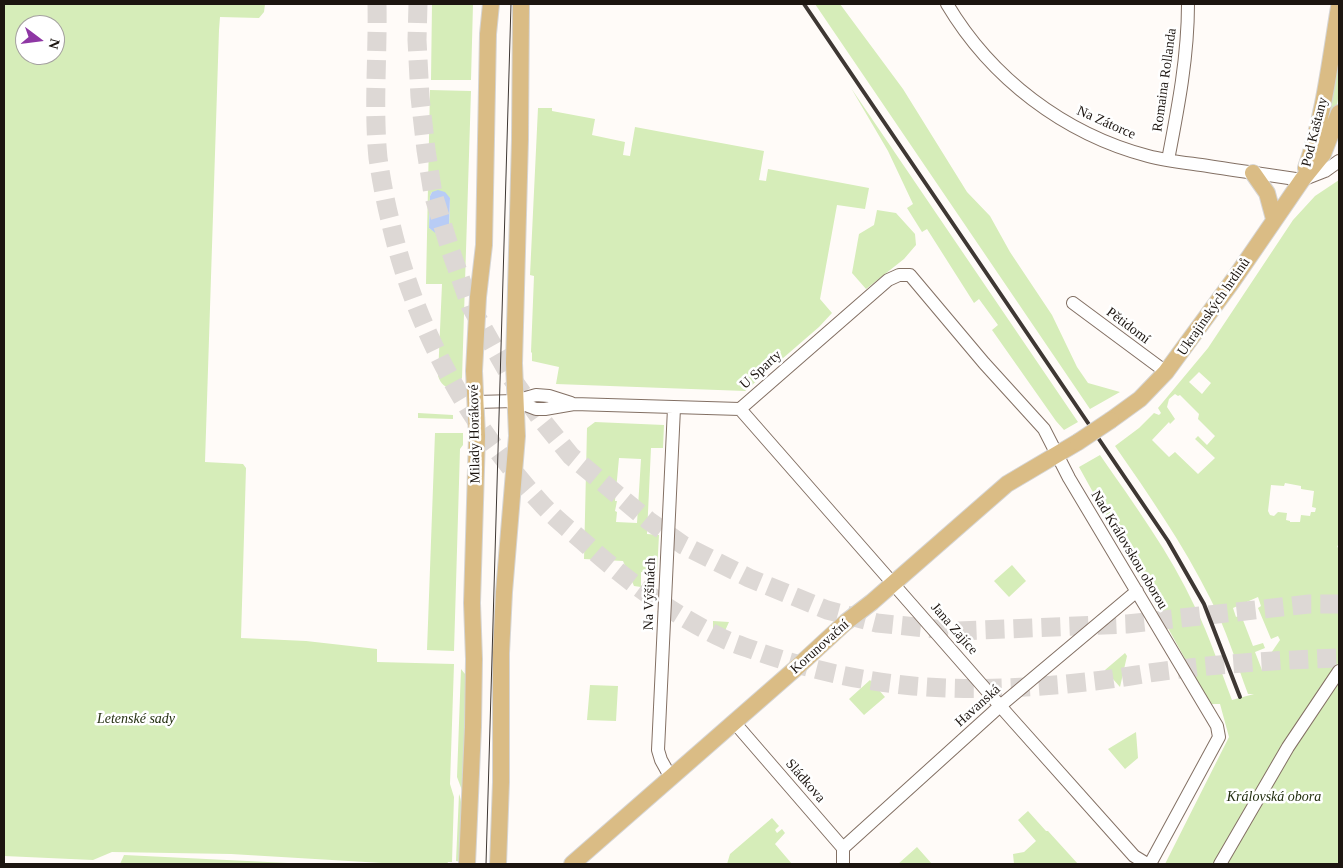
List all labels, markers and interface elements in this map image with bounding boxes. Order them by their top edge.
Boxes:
north arrow [15,15,65,65]
street label: Romaina Rollanda [1149,27,1181,133]
text: N [45,37,63,51]
street label: Pod Kaštany [1298,95,1332,169]
street label: Na Zátorce [1074,103,1138,143]
street label: Ukrajinských hrdinů [1174,255,1254,359]
street label: Pětidomí [1103,304,1153,348]
street label: U Sparty [737,347,785,393]
street label: Milady Horákové [466,384,484,484]
street label: Nad Královskou oborou [1087,488,1171,612]
street label: Na Výšinách [640,557,660,631]
street label: Jana Zajíce [927,600,981,658]
street label: Korunovační [787,616,853,678]
street label: Havanská [952,681,1004,731]
park label: Letenské sady [97,711,175,727]
street label: Sládkova [782,756,828,806]
park label: Královská obora [1227,789,1321,805]

